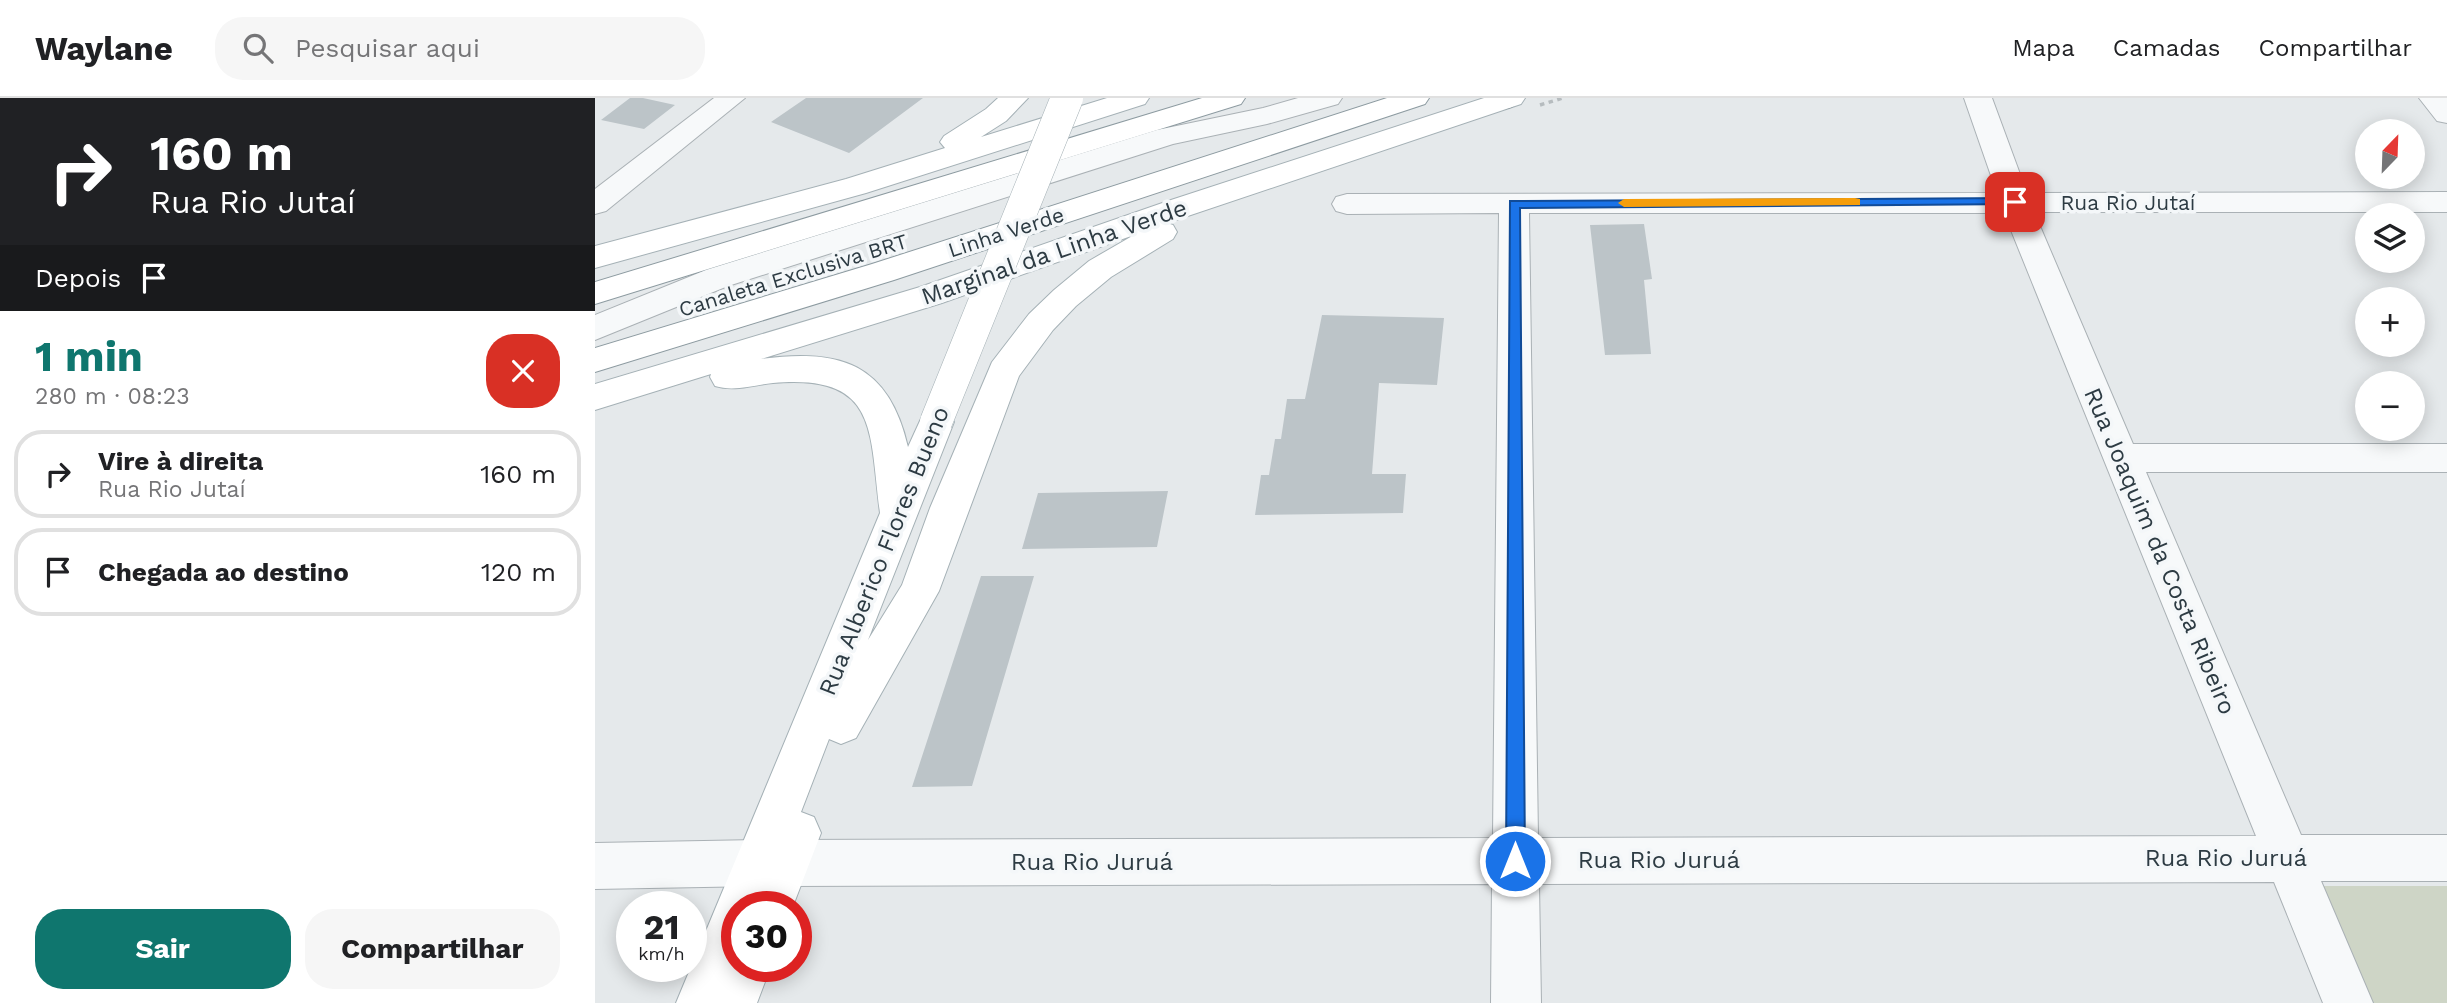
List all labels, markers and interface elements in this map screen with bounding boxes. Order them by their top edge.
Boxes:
search box [215,17,705,80]
text: Waylane [35,29,173,68]
icon: search [239,29,277,67]
text: Pesquisar aqui [295,33,480,63]
text: Mapa [2012,34,2075,62]
text: Camadas [2113,34,2221,62]
text: Compartilhar [2259,34,2412,62]
north arrow [2355,119,2425,189]
map controls [2355,119,2425,441]
text: 160 m [150,124,293,182]
icon: right [35,126,126,217]
pin [1985,172,2045,232]
text: Rua Rio Jutaí [150,183,356,221]
icon: arrive [1996,183,2034,221]
street label: Rua Rio Jutaí [2061,190,2196,215]
street label: Marginal da Linha Verde [917,193,1191,311]
street label: Linha Verde [945,202,1067,262]
button: layers [2355,203,2425,273]
street label: Canaleta Exclusiva BRT [676,228,911,322]
icon: arrive [135,259,173,297]
text: Depois [35,263,121,293]
button: + [2355,287,2425,357]
text: 1 min [35,332,143,381]
button: close [486,334,560,408]
button: − [2355,371,2425,441]
text: 280 m · 08:23 [35,383,190,410]
street label: Rua Joaquim da Costa Ribeiro [2078,383,2242,719]
street label: Rua Alberico Flores Bueno [813,402,955,700]
text: Vire à direita [98,446,263,476]
icon: right [39,455,77,493]
text: 160 m [480,459,556,489]
text: Rua Rio Jutaí [98,476,246,503]
icon: arrive [39,553,77,591]
text: Chegada ao destino [98,557,349,587]
text: 120 m [481,557,556,587]
position arrow [1478,824,1552,898]
street label: Rua Rio Juruá [2145,844,2307,872]
street label: Rua Rio Juruá [1578,846,1740,874]
street label: Rua Rio Juruá [1011,848,1173,876]
speed limit sign: 30 [721,891,812,982]
text: 21 [644,906,679,948]
button: Sair [35,909,291,989]
button: Compartilhar [305,909,560,989]
text: km/h [638,943,685,964]

